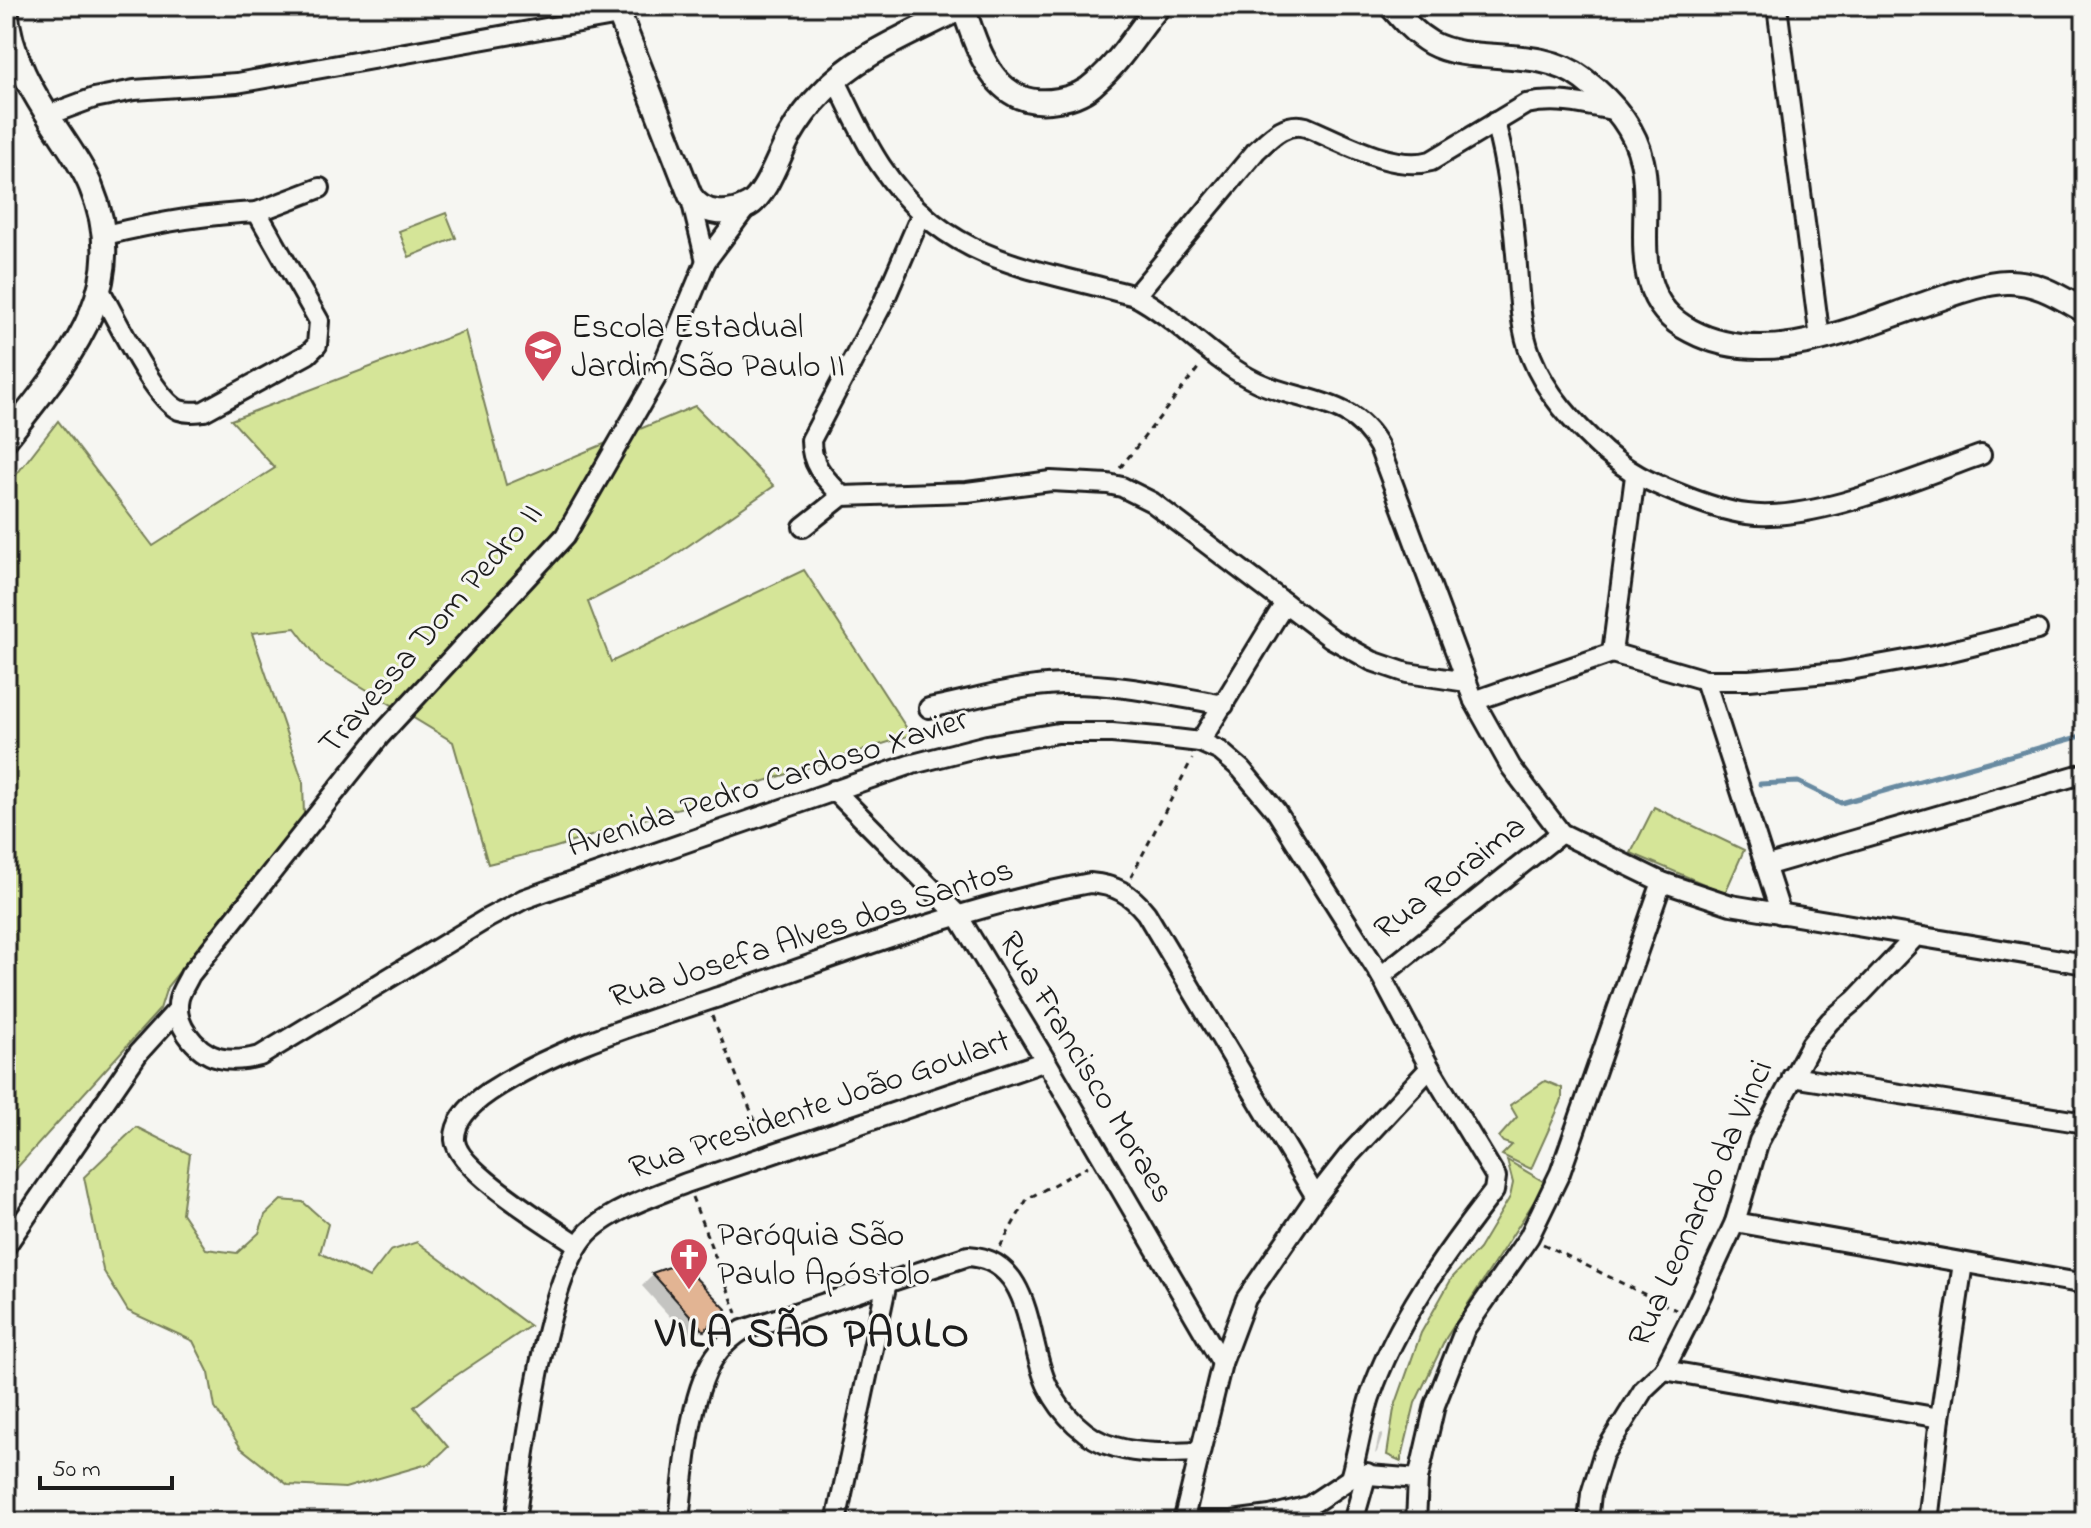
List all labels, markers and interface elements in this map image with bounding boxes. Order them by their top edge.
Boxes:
place label: Escola Estadual Jardim São Paulo II [571,304,845,393]
school or university icon: Escola Estadual Jardim São Paulo II [522,328,564,383]
street label: Travessa Dom Pedro II [308,492,556,768]
street label: Avenida Pedro Cardoso Xavier [561,695,975,872]
street label: Rua Roraima [1364,804,1538,954]
street label: Rua Josefa Alves dos Santos [603,846,1021,1024]
street label: Rua Francisco Moraes [984,922,1186,1214]
street label: Rua Presidente João Goulart [623,1017,1017,1195]
street label: Rua Leonardo da Vinci [1616,1053,1788,1355]
place label: Paróquia São Paulo Apóstolo [717,1212,930,1301]
church icon: Paróquia São Paulo Apóstolo [668,1236,710,1291]
district label: VILA SÃO PAULO [654,1305,971,1366]
scale bar [40,1440,172,1490]
text: 50 m [52,1453,101,1488]

